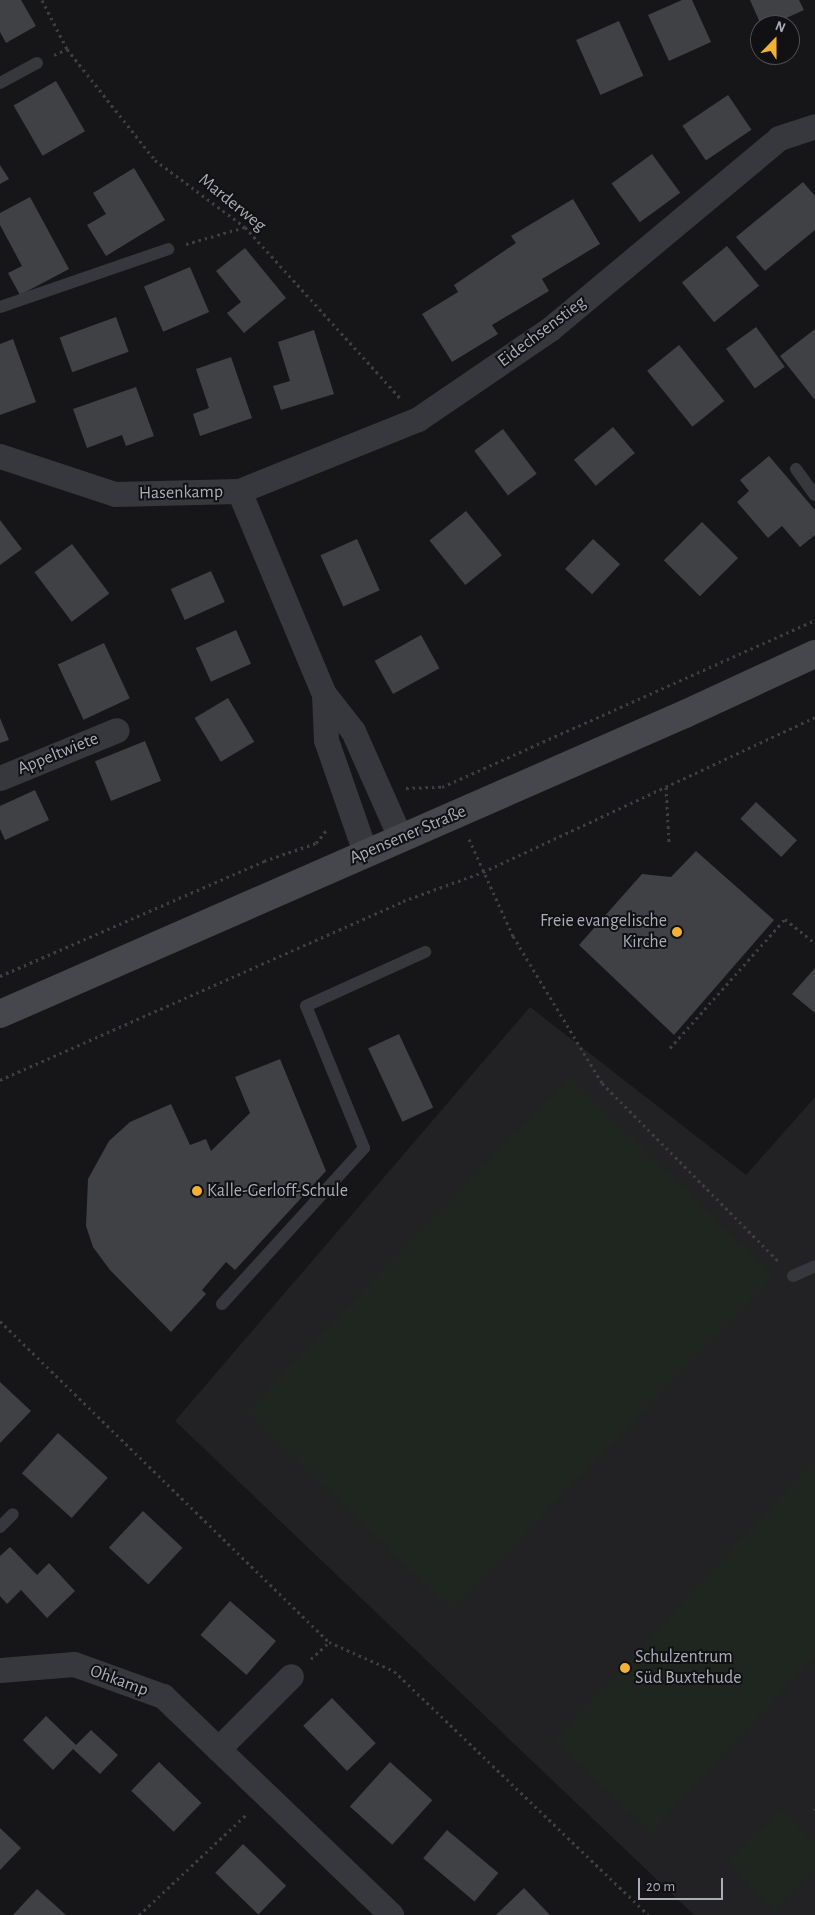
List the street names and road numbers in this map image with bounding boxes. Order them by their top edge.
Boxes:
street label: Marderweg [194,169,270,237]
street label: Eidechsenstieg [494,292,590,372]
street label: Hasenkamp [139,481,223,505]
street label: Appeltwiete [14,728,102,780]
street label: Apensener Straße [346,801,470,869]
street label: Ohkamp [87,1661,151,1701]

